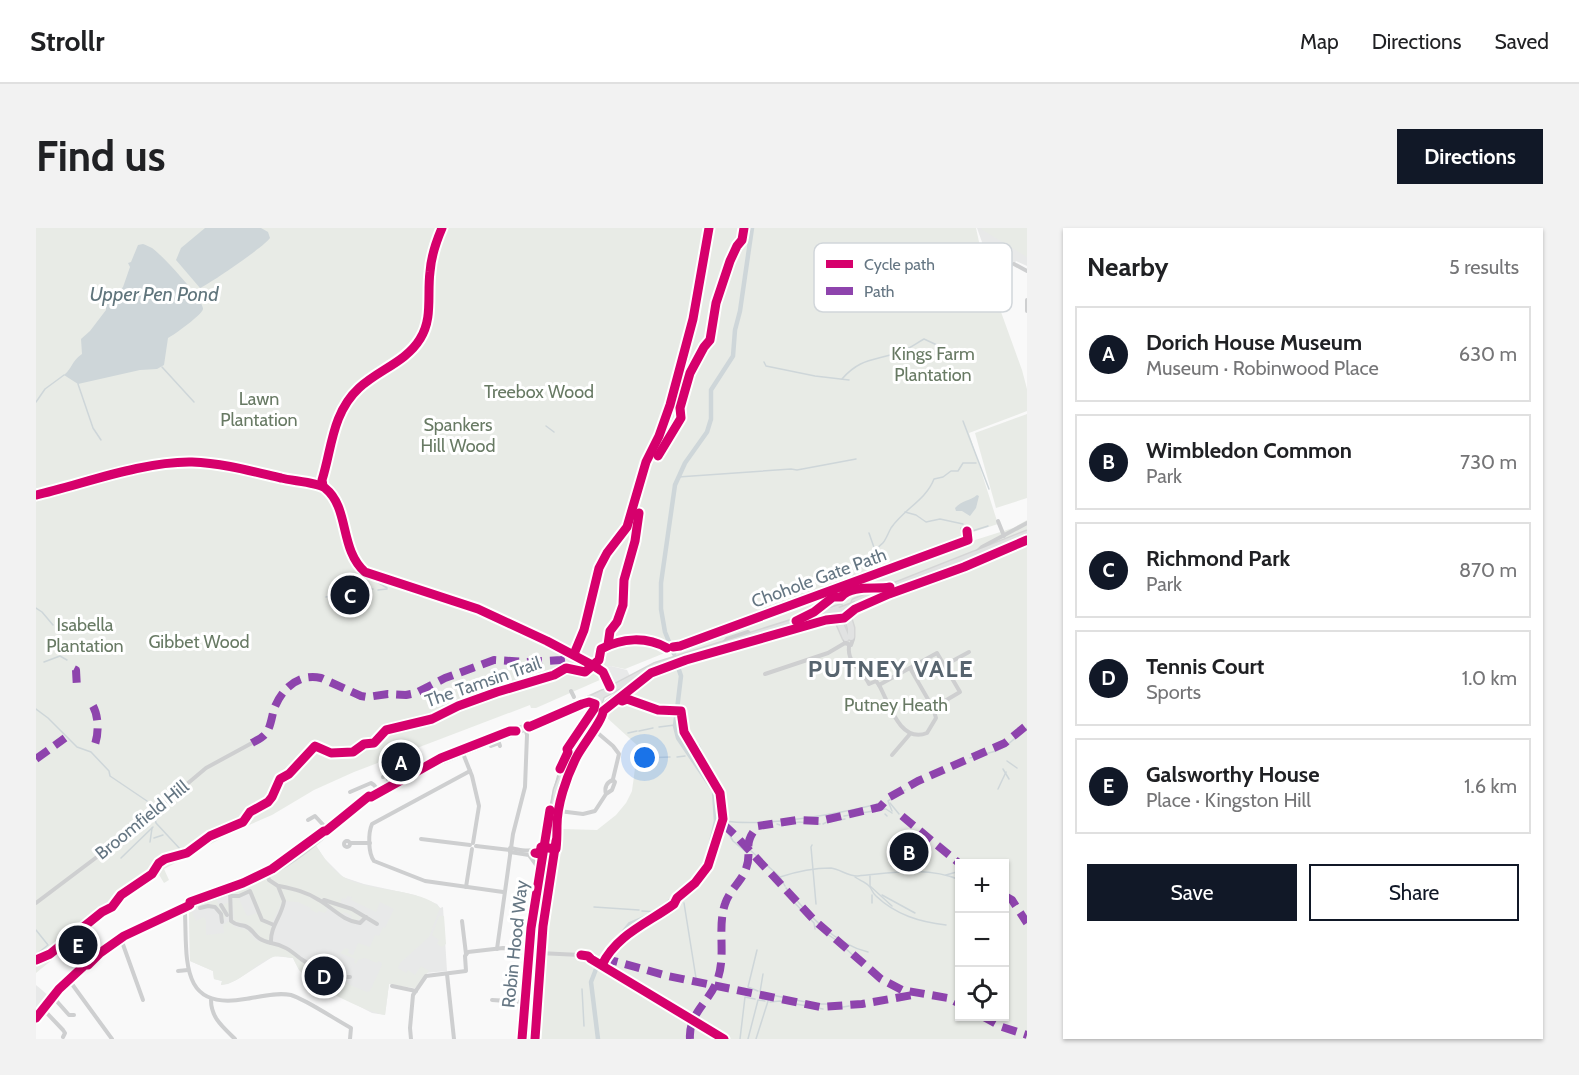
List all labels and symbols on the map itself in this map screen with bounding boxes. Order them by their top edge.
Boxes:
legend [814,243,1012,312]
text: Cycle path [864,255,935,274]
water label: Upper Pen Pond [89,282,219,306]
text: Path [864,282,895,301]
park label: Kings Farm Plantation [891,343,975,386]
park label: Treebox Wood [484,381,594,403]
park label: Lawn Plantation [220,388,298,431]
park label: Spankers Hill Wood [420,414,496,457]
street label: Chohole Gate Path [749,543,889,613]
pin: C [330,572,370,617]
park label: Isabella Plantation [46,614,124,657]
park label: Gibbet Wood [148,631,250,653]
street label: The Tamsin Trail [422,652,545,712]
district label: PUTNEY VALE [808,654,974,683]
park label: Putney Heath [844,694,948,716]
pin: A [382,740,421,784]
your location [630,743,659,772]
street label: Broomfield Hill [91,775,194,864]
pin: B [890,830,928,874]
street label: Robin Hood Way [497,879,533,1009]
pin: E [58,922,98,968]
pin: D [304,954,344,999]

